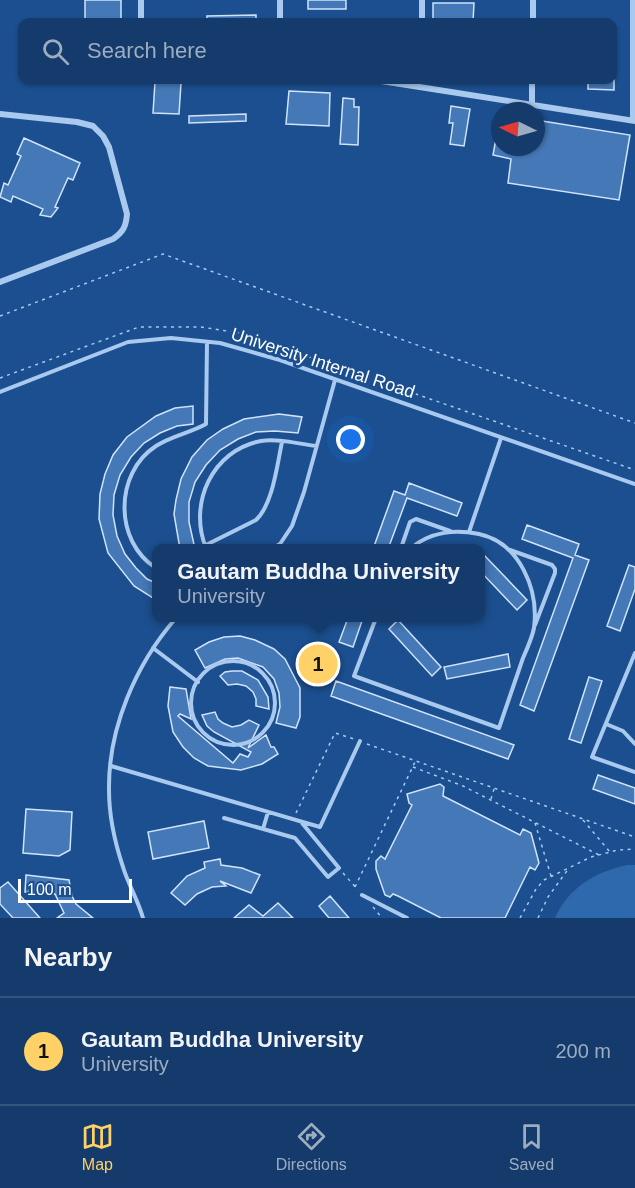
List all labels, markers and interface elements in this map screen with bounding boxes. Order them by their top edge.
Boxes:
search box [18,18,617,84]
icon: search [39,35,72,68]
text: Search here [87,38,207,63]
north arrow [491,102,545,156]
street label: University Internal Road [229,324,417,402]
your location [336,425,365,454]
popup [152,544,485,622]
text: Gautam Buddha University [177,559,460,584]
text: University [177,585,265,607]
pin: 1 [298,642,338,686]
scale bar [18,876,132,904]
text: 100 m [27,881,71,898]
text: Nearby [24,942,112,972]
text: Gautam Buddha University [81,1027,363,1052]
text: 1 [38,1040,49,1062]
text: 200 m [555,1040,611,1062]
text: University [81,1053,169,1075]
tab: Map [81,1120,114,1174]
tab: Directions [276,1120,347,1174]
tab: Saved [509,1120,554,1174]

